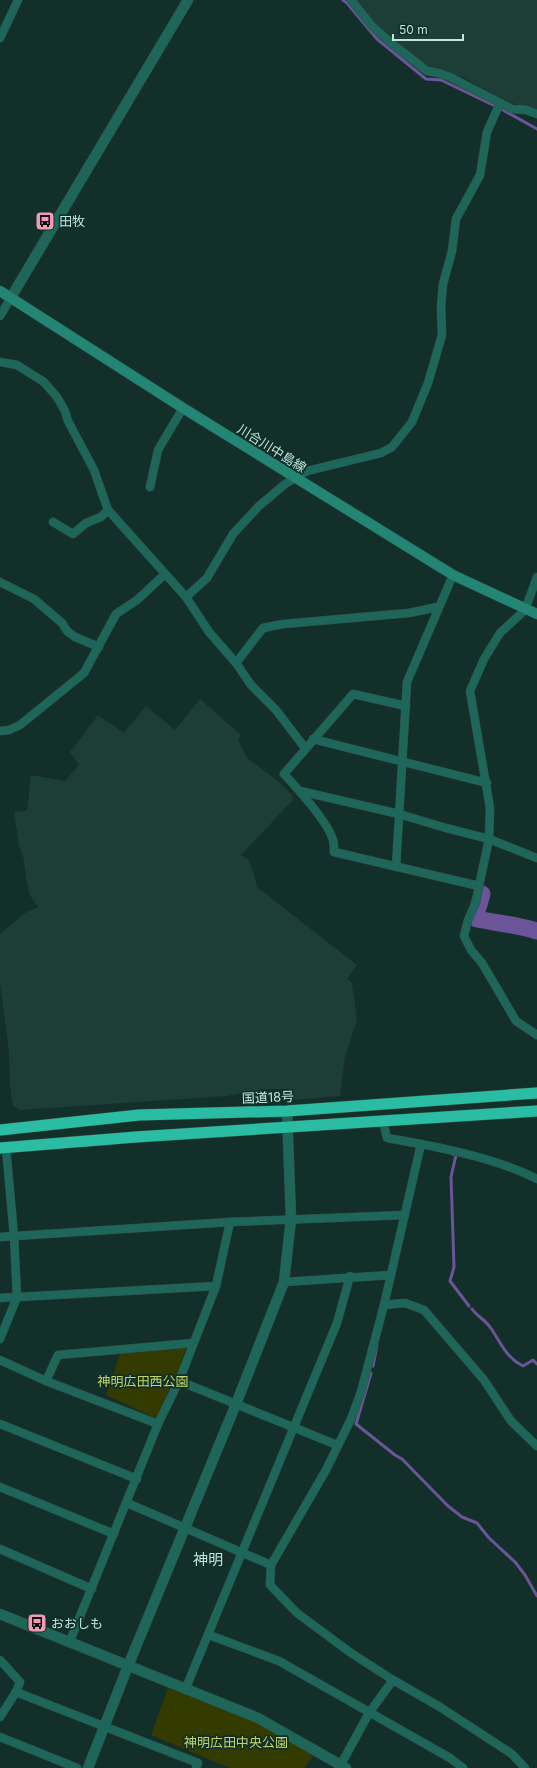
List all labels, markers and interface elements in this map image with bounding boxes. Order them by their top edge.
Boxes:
scale bar [393,16,463,42]
text: 50 m [399,22,428,37]
bus stop icon: 田牧 [34,210,56,232]
place label: 田牧 [59,213,85,229]
street label: 川合川中島線 [235,421,309,475]
street label: 国道18号 [242,1088,294,1106]
park label: 神明広田西公園 [97,1373,189,1389]
district label: 神明 [193,1550,223,1569]
bus stop icon: おおしも [26,1612,48,1634]
place label: おおしも [51,1615,103,1631]
park label: 神明広田中央公園 [184,1734,288,1750]

